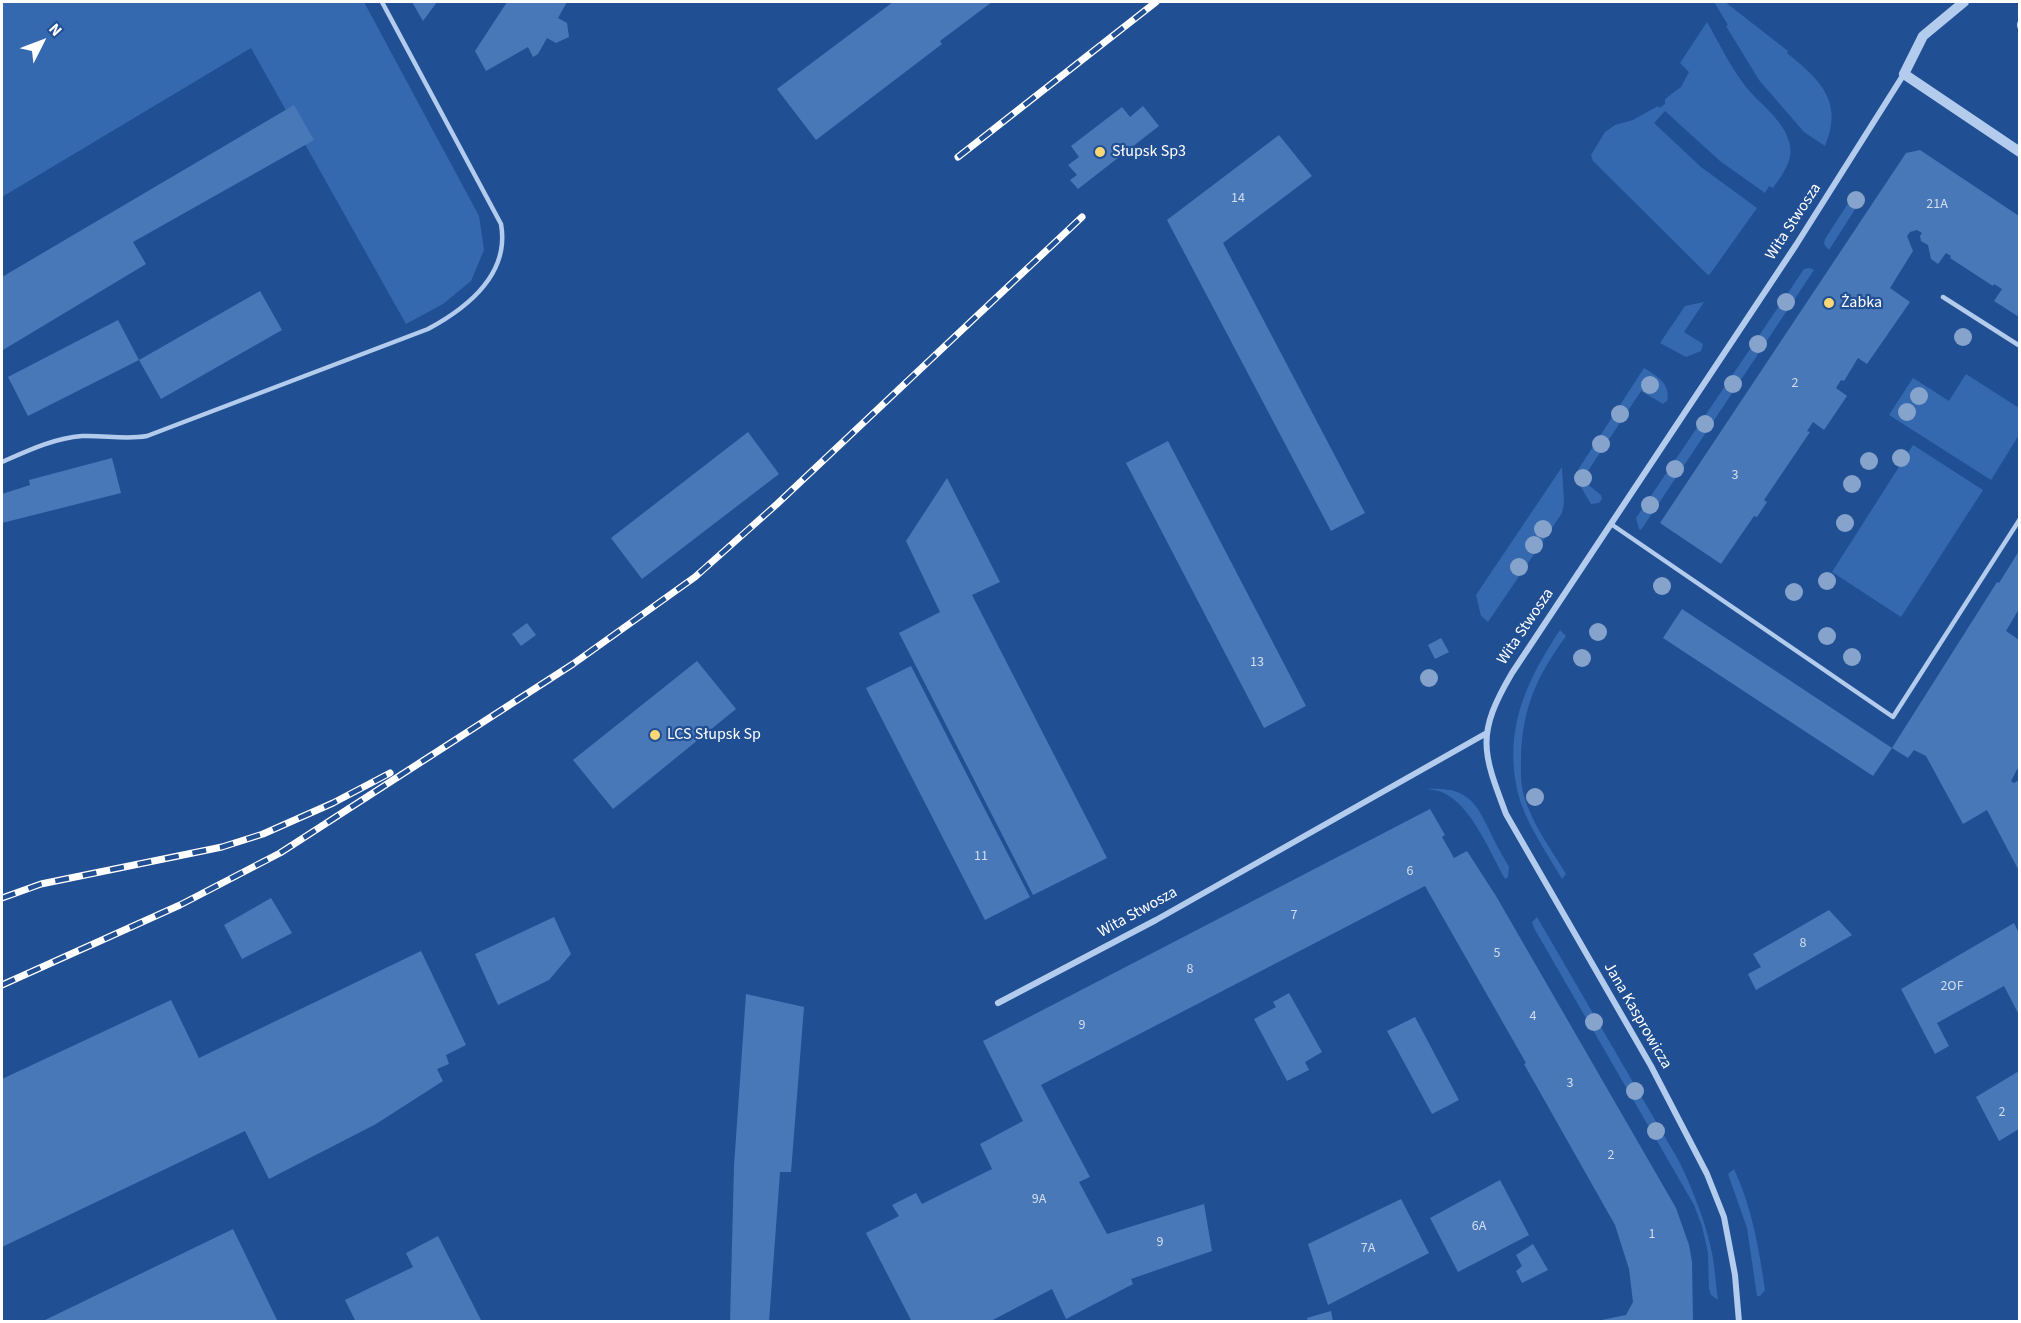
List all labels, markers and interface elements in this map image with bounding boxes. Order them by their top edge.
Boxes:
north arrow [12,12,72,72]
text: N [44,19,67,41]
place label: Słupsk Sp3 [1112,142,1186,162]
marker: Słupsk Sp3 [1093,145,1107,159]
street label: Wita Stwosza [1762,180,1826,264]
house number: 14 [1231,191,1245,207]
house number: 21A [1926,197,1948,213]
place label: Żabka [1841,293,1882,313]
marker: Żabka [1822,296,1836,310]
house number: 2 [1792,376,1798,392]
house number: 3 [1732,468,1738,484]
street label: Wita Stwosza [1494,585,1558,669]
house number: 13 [1250,655,1264,671]
place label: LCS Słupsk Sp [667,725,761,745]
marker: LCS Słupsk Sp [648,728,662,742]
house number: 11 [974,849,988,865]
house number: 6 [1407,864,1413,880]
street label: Wita Stwosza [1095,883,1181,943]
house number: 7 [1291,908,1297,924]
house number: 8 [1800,936,1806,952]
house number: 5 [1494,946,1500,962]
street label: Jana Kasprowicza [1599,959,1675,1073]
house number: 8 [1187,962,1193,978]
house number: 2OF [1940,979,1964,995]
house number: 4 [1530,1009,1536,1025]
house number: 9 [1079,1018,1085,1034]
house number: 3 [1567,1076,1573,1092]
house number: 2 [1999,1105,2005,1121]
house number: 2 [1608,1148,1614,1164]
house number: 9A [1032,1192,1046,1208]
house number: 6A [1472,1219,1486,1235]
house number: 1 [1649,1227,1655,1243]
house number: 9 [1157,1235,1163,1251]
house number: 7A [1361,1241,1375,1257]

